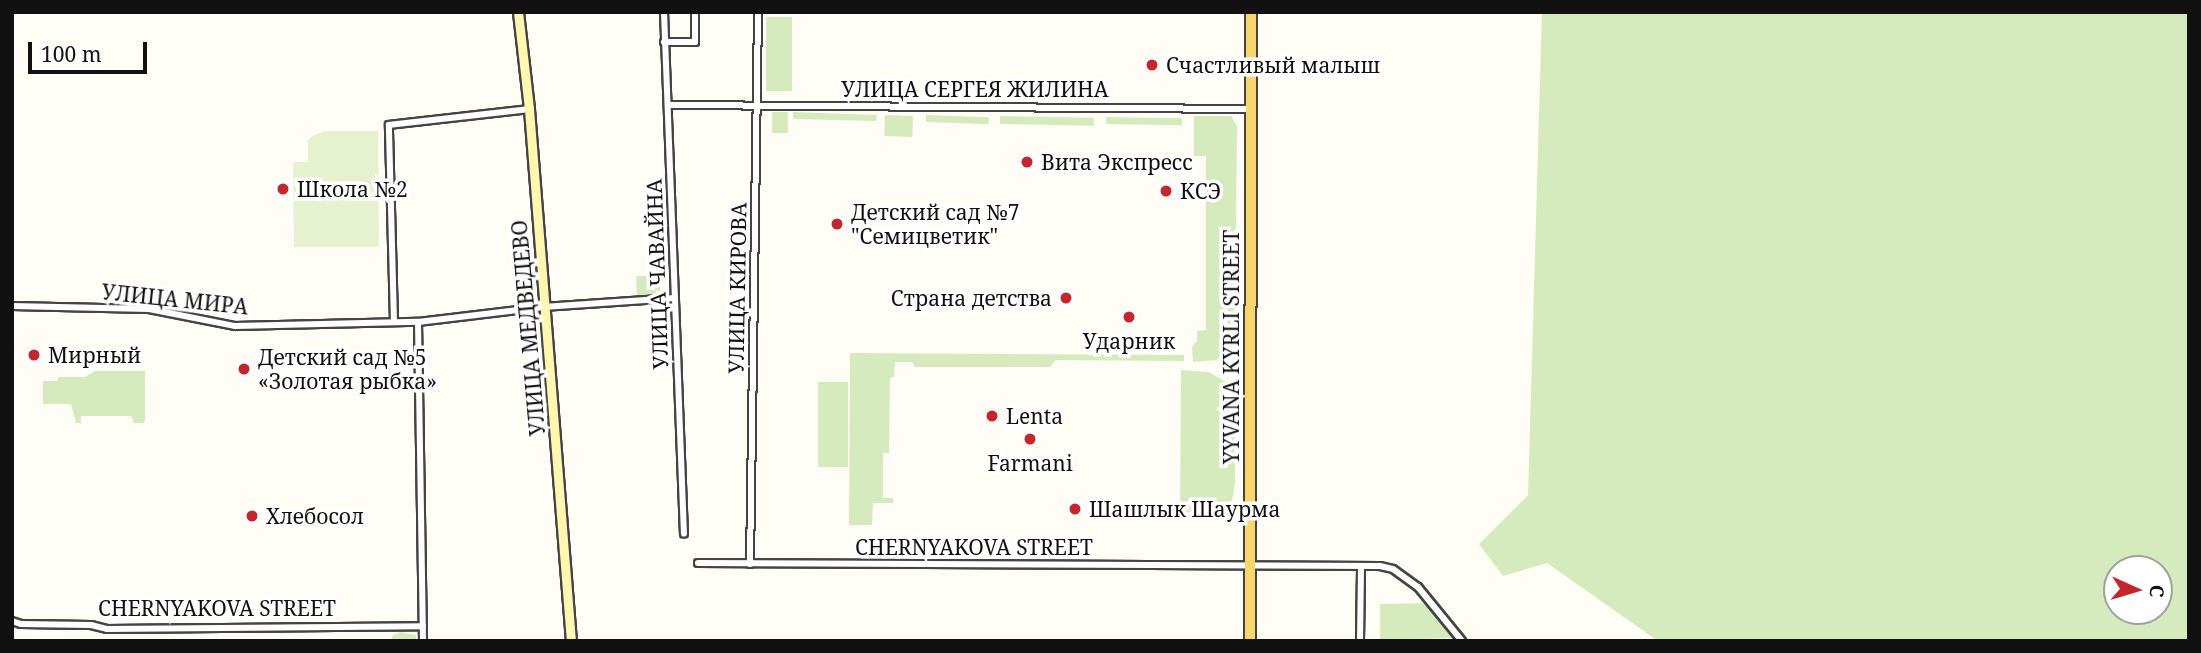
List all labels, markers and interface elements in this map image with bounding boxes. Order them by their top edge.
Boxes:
scale bar [32,28,150,72]
text: 100 m [41,40,102,68]
place label: Счастливый малыш [1166,52,1380,78]
marker: Счастливый малыш [1144,57,1160,73]
street label: УЛИЦА СЕРГЕЯ ЖИЛИНА [841,76,1109,102]
place label: Вита Экспресс [1041,149,1193,175]
marker: Вита Экспресс [1019,154,1035,170]
place label: Школа №2 [297,176,408,202]
street label: УЛИЦА ЧАВАЙНА [641,178,673,370]
place label: КСЭ [1180,178,1221,204]
marker: Школа №2 [275,181,291,197]
marker: КСЭ [1158,183,1174,199]
place label: Детский сад №7 "Семицветик" [851,199,1020,249]
street label: УЛИЦА КИРОВА [723,202,751,374]
marker: Детский сад №7 "Семицветик" [829,216,845,232]
street label: УЛИЦА МЕДВЕДЕВО [506,219,550,437]
street label: YYVANA KYRLI STREET [1218,230,1244,464]
street label: УЛИЦА МИРА [100,279,250,319]
place label: Страна детства [891,285,1052,311]
marker: Страна детства [1058,290,1074,306]
marker: Ударник [1121,309,1137,325]
place label: Ударник [1083,328,1175,354]
place label: Мирный [48,342,141,368]
place label: Детский сад №5 «Золотая рыбка» [258,344,437,394]
marker: Мирный [26,347,42,363]
marker: Детский сад №5 «Золотая рыбка» [236,361,252,377]
place label: Lenta [1006,403,1063,429]
marker: Lenta [984,408,1000,424]
marker: Farmani [1022,431,1038,447]
place label: Farmani [987,450,1073,476]
place label: Шашлык Шаурма [1089,496,1280,522]
marker: Шашлык Шаурма [1067,501,1083,517]
place label: Хлебосол [266,503,364,529]
marker: Хлебосол [244,508,260,524]
street label: CHERNYAKOVA STREET [855,534,1093,560]
north arrow [2103,555,2173,625]
text: С [2144,584,2170,598]
street label: CHERNYAKOVA STREET [98,595,336,621]

